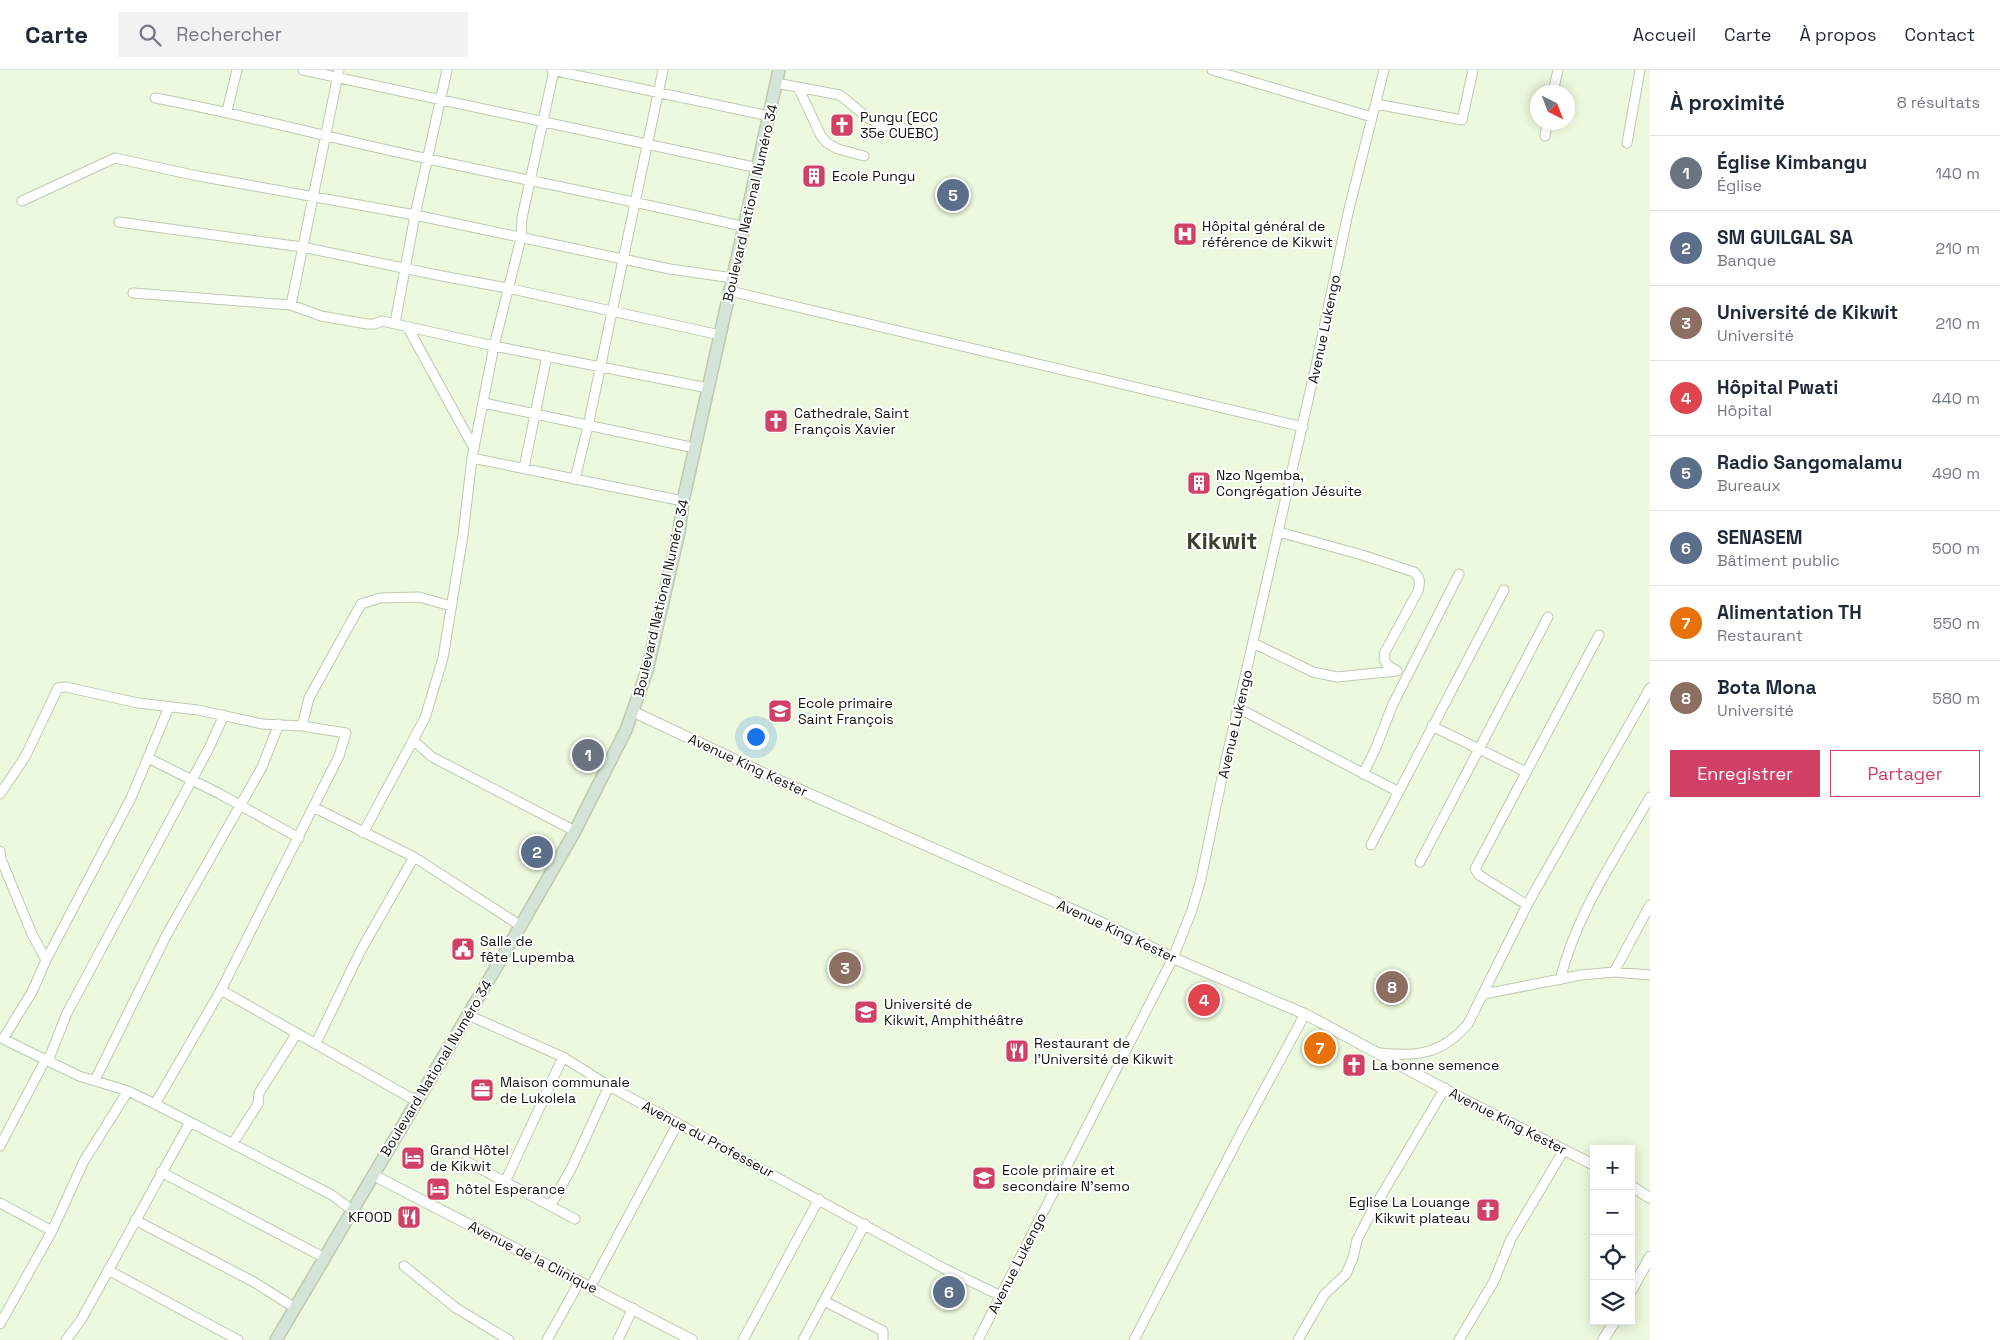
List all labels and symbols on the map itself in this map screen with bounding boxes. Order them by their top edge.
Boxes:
north arrow [1530,85,1575,130]
street label: Boulevard National Numéro 34 [718,102,782,304]
place label: Pungu (ECC 35e CUEBC) [860,108,938,142]
church icon: Pungu (ECC 35e CUEBC) [829,112,855,138]
building icon: Ecole Pungu [801,163,827,189]
place label: Ecole Pungu [832,167,915,185]
pin: 5 [937,176,969,214]
place label: Hôpital général de référence de Kikwit [1202,217,1333,251]
hospital icon: Hôpital général de référence de Kikwit [1172,221,1198,247]
street label: Avenue Lukengo [1304,273,1344,385]
place label: Cathedrale, Saint François Xavier [794,404,909,438]
church icon: Cathedrale, Saint François Xavier [763,408,789,434]
place label: Nzo Ngemba, Congrégation Jésuite [1216,466,1362,500]
building icon: Nzo Ngemba, Congrégation Jésuite [1186,470,1212,496]
street label: Boulevard National Numéro 34 [629,497,693,699]
district label: Kikwit [1186,525,1258,556]
street label: Avenue Lukengo [1214,668,1256,780]
place label: Ecole primaire Saint François [798,694,894,728]
school or university icon: Ecole primaire Saint François [767,698,793,724]
your location [743,724,769,750]
street label: Avenue King Kester [685,729,811,801]
pin: 1 [572,736,604,774]
pin: 2 [521,833,553,871]
street label: Avenue King Kester [1054,895,1180,967]
place label: Salle de fête Lupemba [480,932,575,966]
public building icon: Salle de fête Lupemba [450,936,476,962]
pin: 3 [829,949,861,987]
pin: 8 [1376,968,1408,1006]
street label: Boulevard National Numéro 34 [376,976,496,1160]
pin: 4 [1188,981,1220,1019]
place label: Université de Kikwit, Amphithéâtre [884,995,1024,1029]
school or university icon: Université de Kikwit, Amphithéâtre [853,999,879,1025]
pin: 7 [1304,1029,1336,1067]
place label: Restaurant de l'Université de Kikwit [1034,1034,1173,1068]
restaurant icon: Restaurant de l'Université de Kikwit [1004,1038,1030,1064]
church icon: La bonne semence [1341,1052,1367,1078]
place label: La bonne semence [1372,1056,1499,1074]
place label: Maison communale de Lukolela [500,1073,630,1107]
office icon: Maison communale de Lukolela [469,1077,495,1103]
street label: Avenue King Kester [1446,1084,1570,1158]
street label: Avenue du Professeur [639,1097,777,1181]
place label: Grand Hôtel de Kikwit [430,1141,509,1175]
hotel icon: Grand Hôtel de Kikwit [400,1145,426,1171]
place label: Ecole primaire et secondaire N'semo [1002,1161,1130,1195]
school or university icon: Ecole primaire et secondaire N'semo [971,1165,997,1191]
hotel icon: hôtel Esperance [425,1176,451,1202]
place label: hôtel Esperance [456,1180,565,1198]
place label: Eglise La Louange Kikwit plateau [1349,1193,1470,1227]
church icon: Eglise La Louange Kikwit plateau [1475,1197,1501,1223]
restaurant icon: KFOOD [396,1204,422,1230]
place label: KFOOD [348,1208,392,1226]
street label: Avenue Lukengo [984,1210,1050,1316]
street label: Avenue de la Clinique [465,1217,601,1297]
pin: 6 [933,1273,965,1311]

